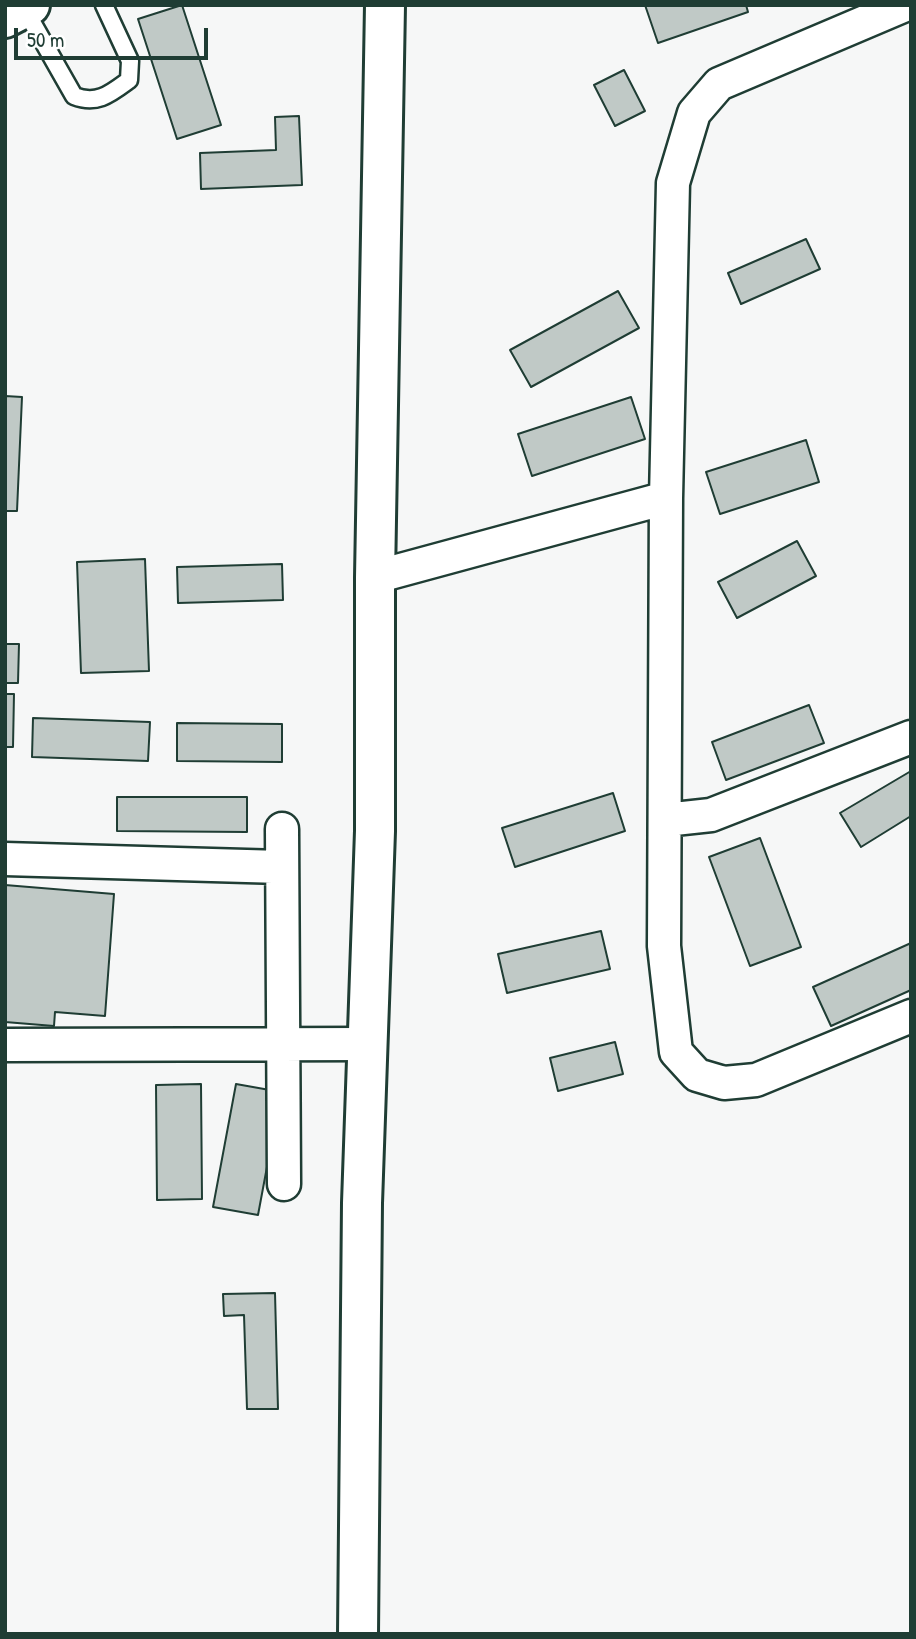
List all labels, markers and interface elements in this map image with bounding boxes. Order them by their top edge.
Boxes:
scale bar [18,14,212,58]
text: 50 m [27,25,64,54]

